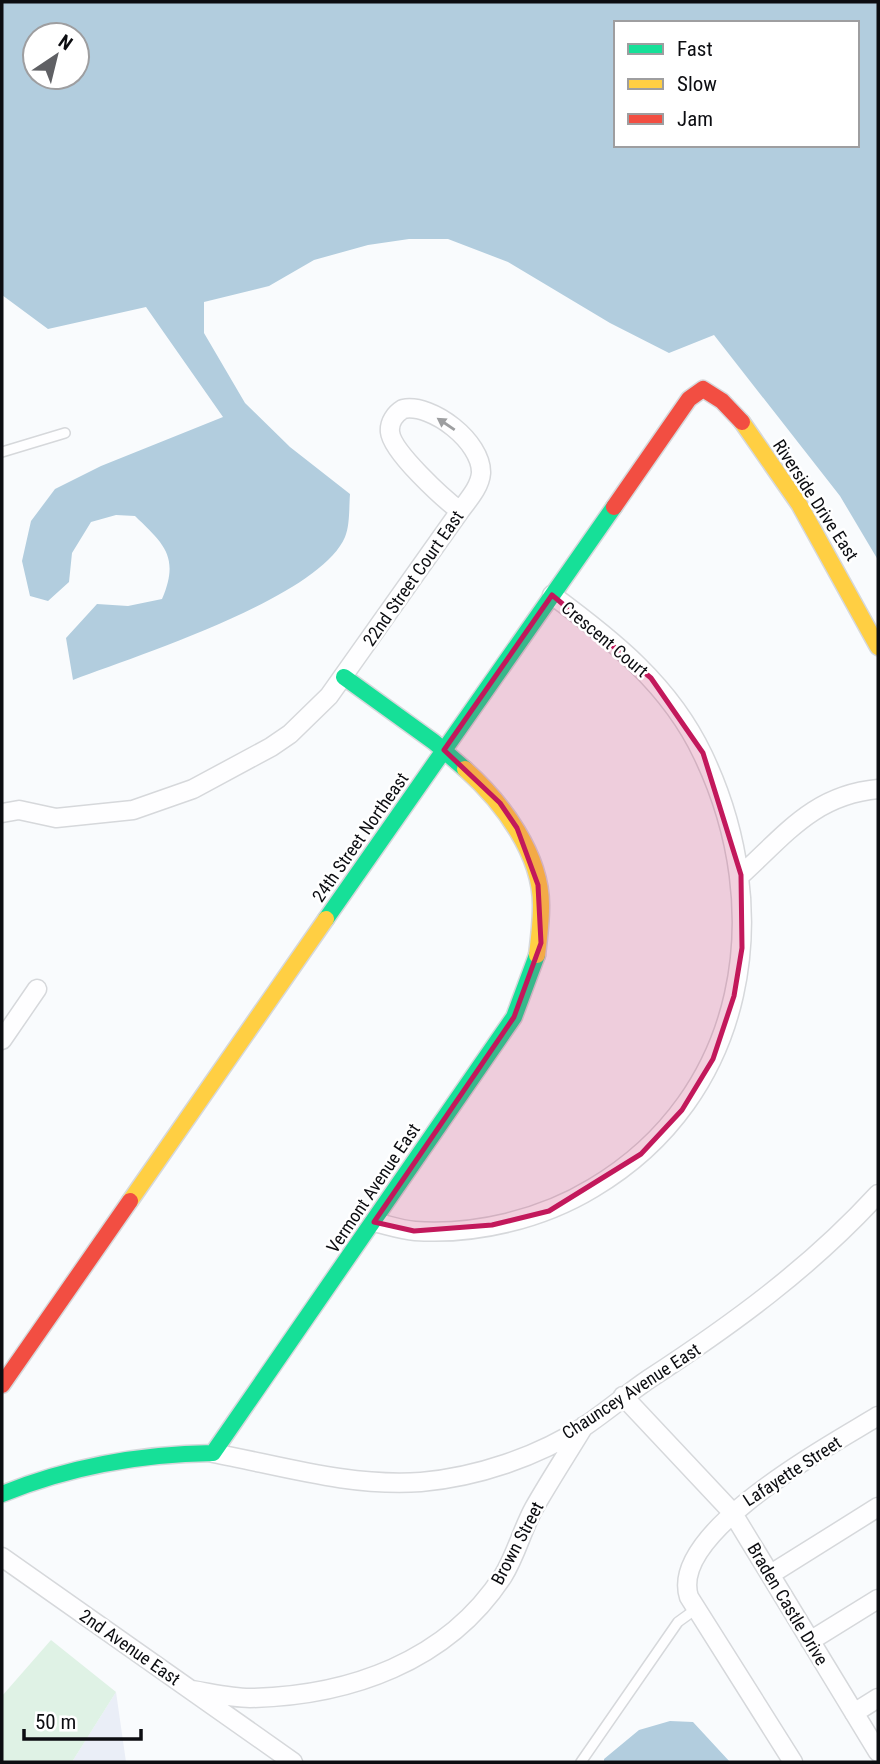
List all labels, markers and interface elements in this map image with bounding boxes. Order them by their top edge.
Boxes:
north arrow [21,21,91,91]
legend [614,21,859,147]
text: N [54,30,77,55]
text: Fast [677,37,713,61]
text: Slow [677,72,717,96]
text: Jam [677,107,713,131]
one-way arrow [437,417,455,431]
street label: Riverside Drive East [769,435,863,565]
street label: 22nd Street Court East [358,506,468,650]
street label: Crescent Court [558,597,652,681]
street label: 24th Street Northeast [308,768,412,906]
street label: Vermont Avenue East [322,1119,424,1257]
street label: Chauncey Avenue East [558,1339,704,1443]
street label: Lafayette Street [739,1432,845,1510]
street label: Brown Street [486,1498,548,1588]
street label: Braden Castle Drive [743,1539,833,1669]
street label: 2nd Avenue East [76,1605,184,1689]
scale bar [24,1698,142,1742]
text: 50 m [35,1710,76,1734]

